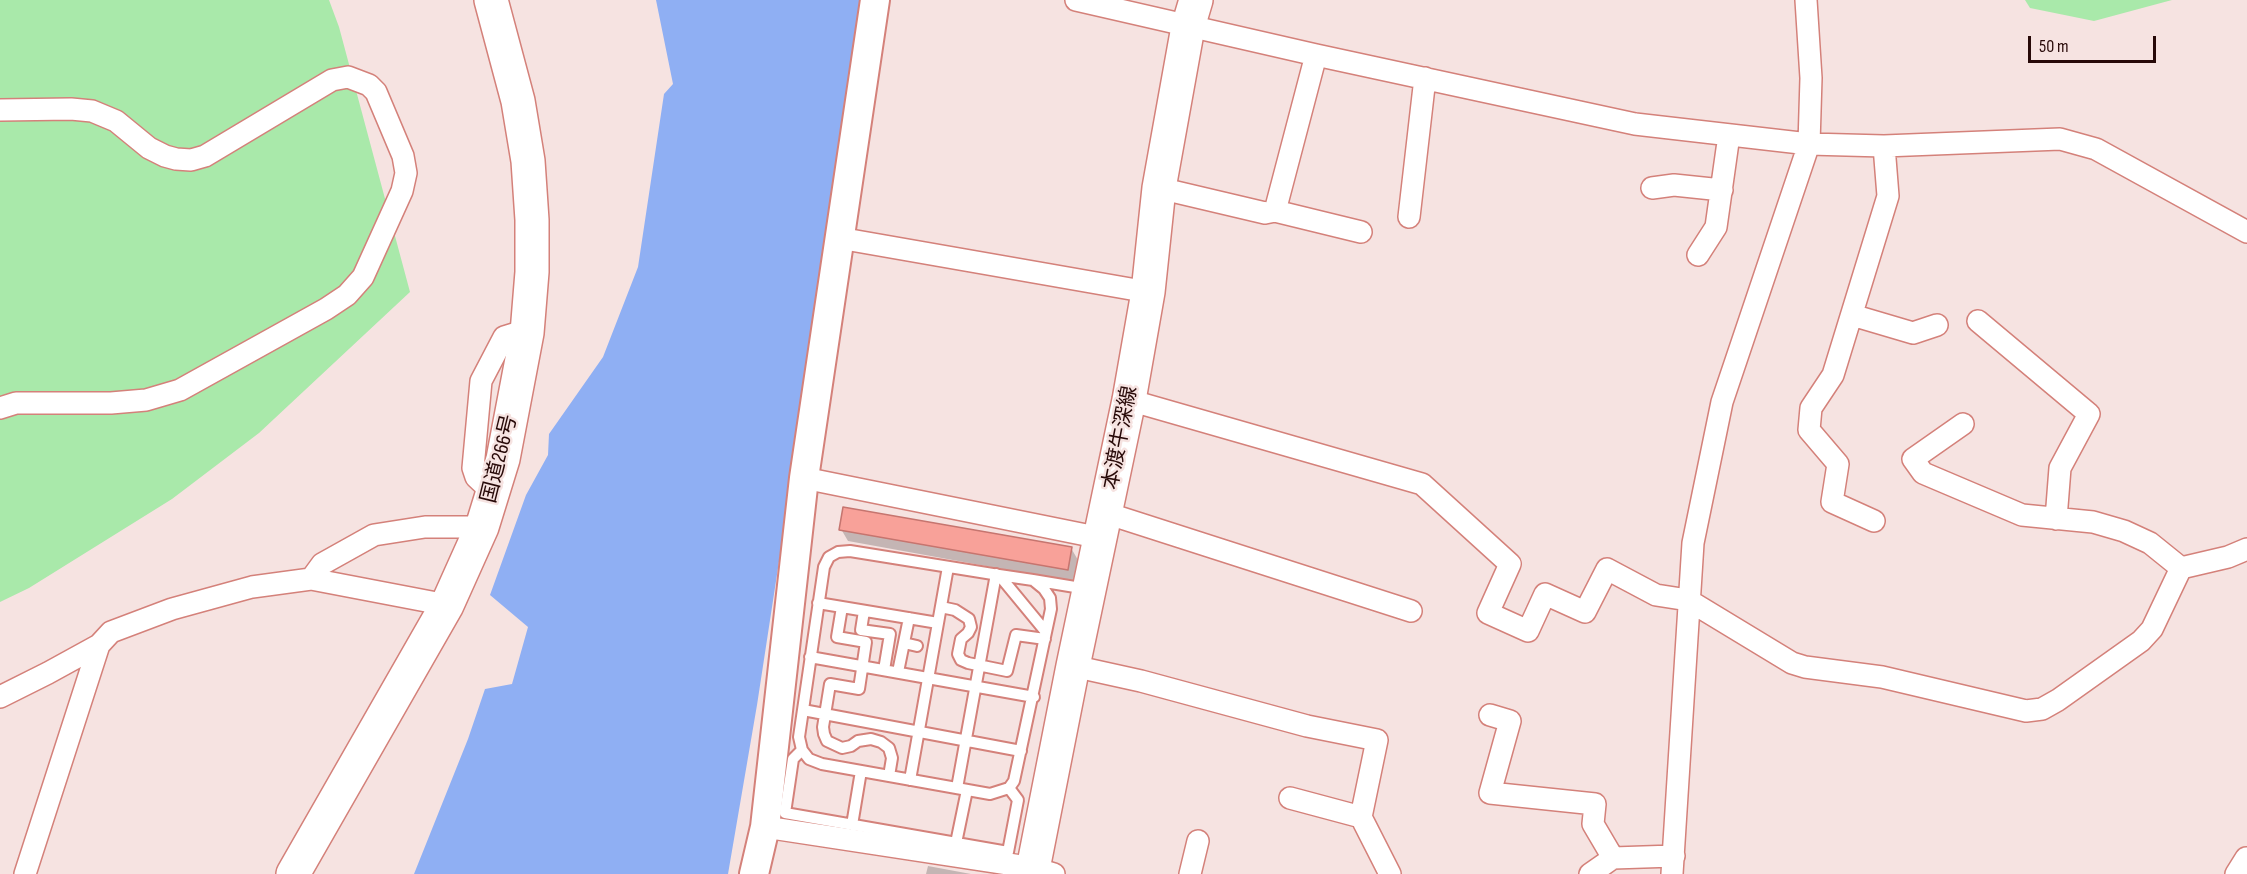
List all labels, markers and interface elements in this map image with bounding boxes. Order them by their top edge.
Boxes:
scale bar [2031,24,2158,62]
text: 50 m [2039,36,2069,57]
street label: 本渡牛深線 [1099,384,1143,492]
street label: 国道266号 [477,412,523,506]

